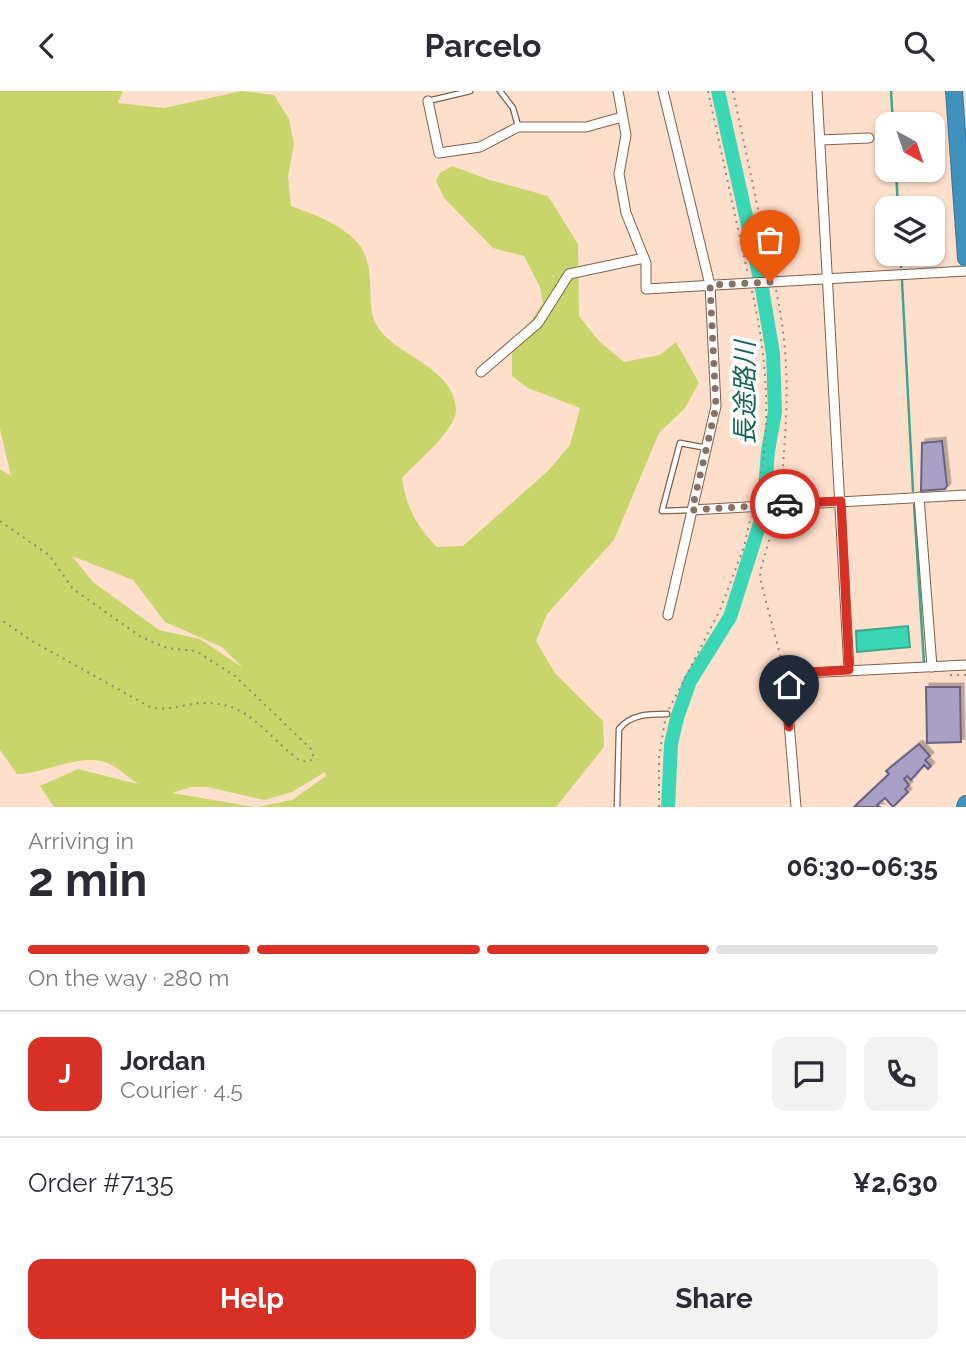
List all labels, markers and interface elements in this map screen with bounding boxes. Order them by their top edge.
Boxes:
icon: back [28,27,66,65]
text: Parcelo [425,27,541,64]
icon: search [900,27,938,65]
north arrow [875,112,945,182]
map controls [875,112,945,266]
button: layers [875,196,945,266]
pin [740,210,800,282]
icon: bag [751,221,789,259]
water label: 長途路川 [730,338,760,445]
courier [750,469,820,539]
icon: car [766,485,804,523]
pin [759,655,819,727]
icon: home [770,666,808,704]
text: Arriving in [28,827,134,854]
text: 06:30–06:35 [787,852,938,882]
text: 2 min [28,853,147,907]
text: On the way · 280 m [28,964,230,991]
button: chat [772,1037,846,1111]
button: phone [864,1037,938,1111]
text: Jordan [120,1046,206,1076]
text: J [59,1059,71,1089]
text: Courier · 4.5 [120,1076,243,1103]
text: Order #7135 [28,1168,174,1198]
text: ¥2,630 [853,1168,938,1198]
button: Help [28,1259,476,1339]
button: Share [490,1259,938,1339]

